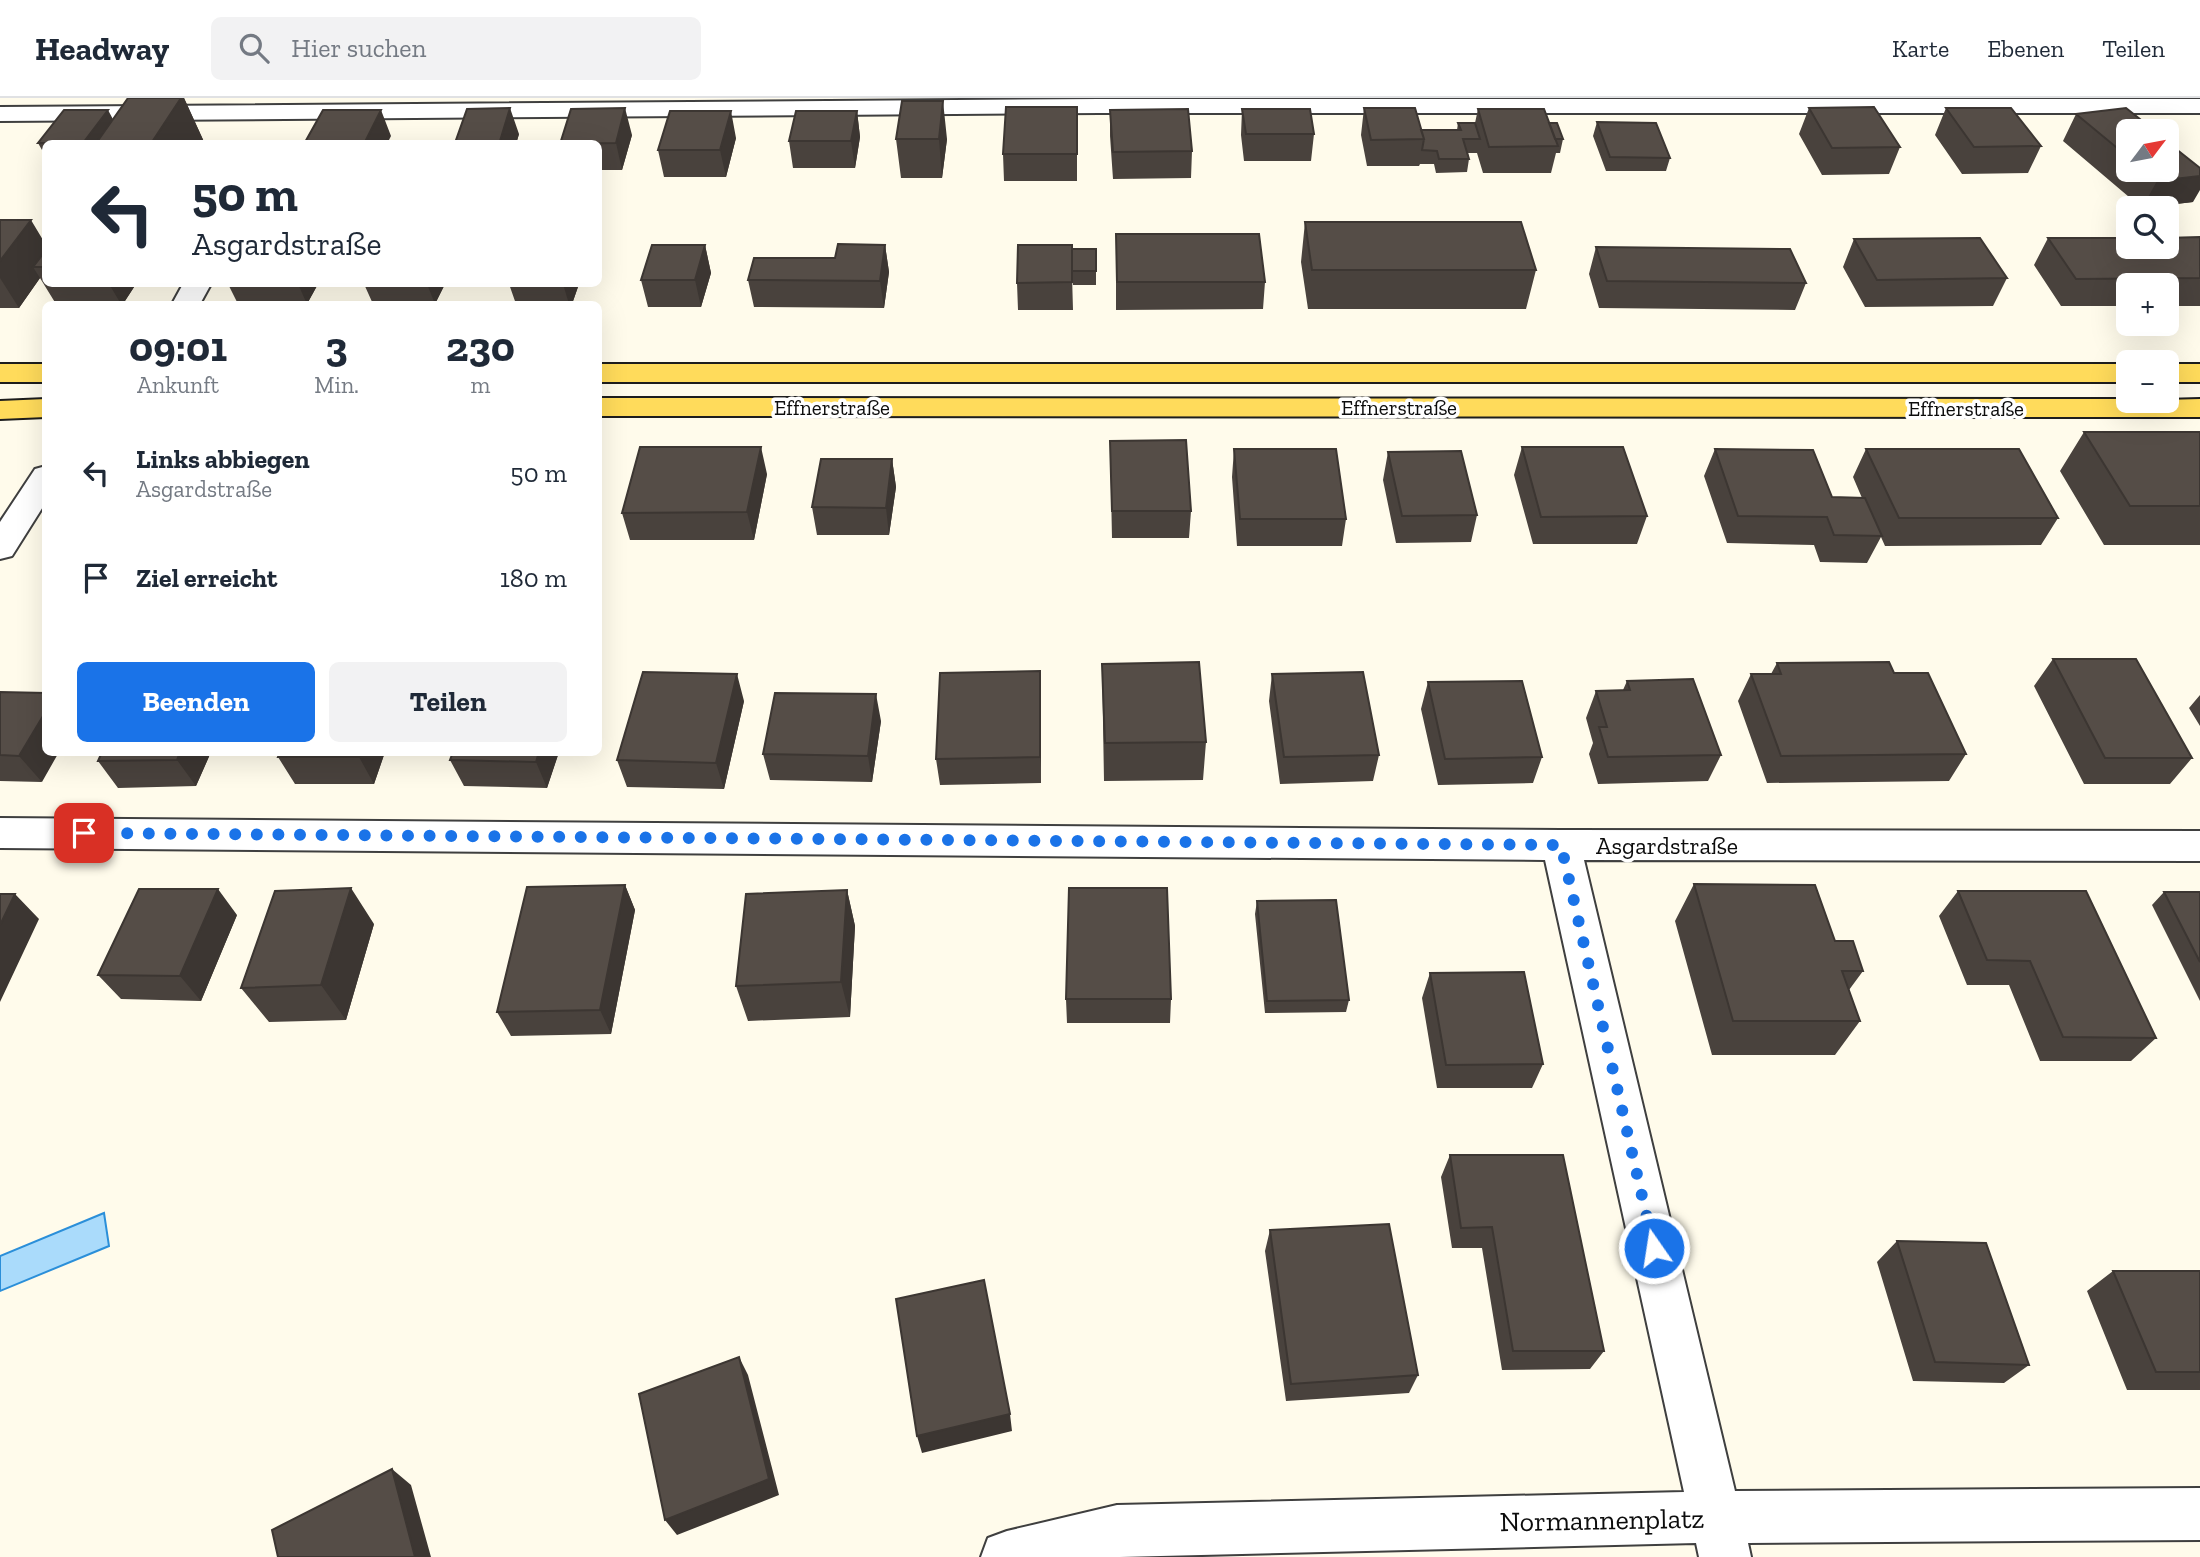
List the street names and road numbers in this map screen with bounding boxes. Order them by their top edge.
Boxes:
street label: Effnerstraße [774,395,890,420]
street label: Effnerstraße [1341,395,1457,420]
street label: Effnerstraße [1908,396,2024,421]
street label: Asgardstraße [1596,831,1738,860]
street label: Normannenplatz [1499,1502,1705,1538]

